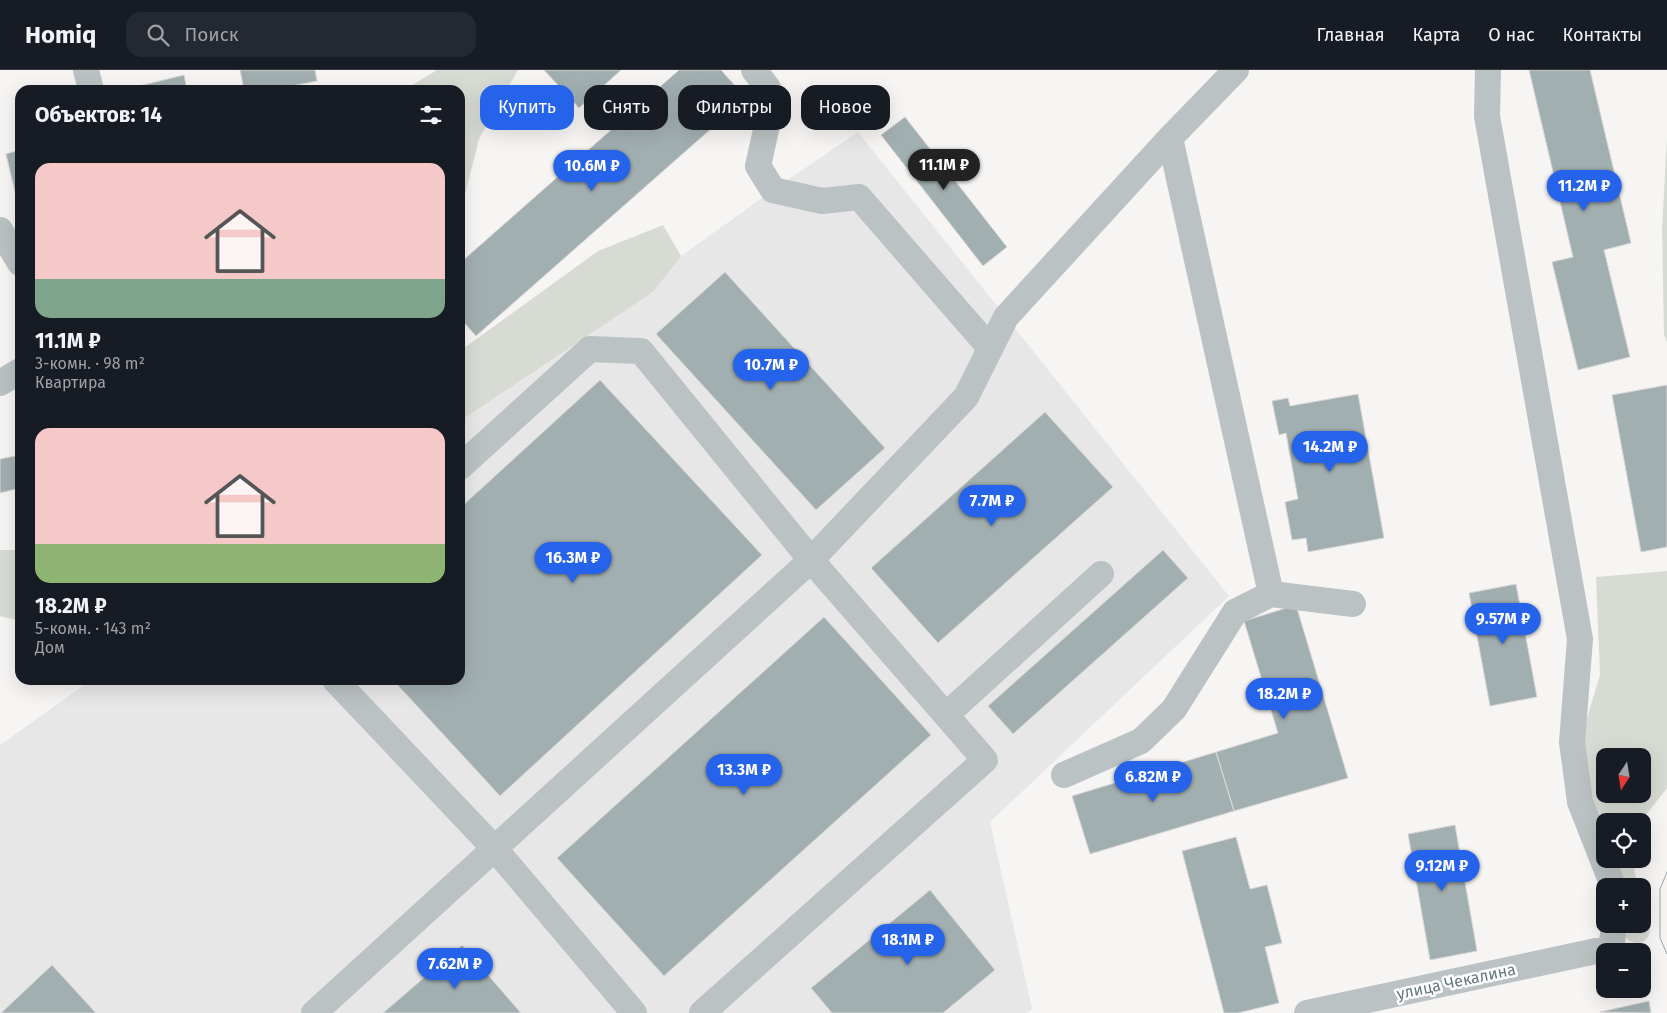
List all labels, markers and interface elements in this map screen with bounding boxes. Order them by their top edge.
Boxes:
search box [126,12,476,57]
text: Homiq [25,21,96,49]
icon: search [144,21,172,49]
text: Поиск [184,23,239,46]
text: Главная [1317,24,1385,46]
text: Карта [1413,24,1460,46]
text: О нас [1488,24,1535,46]
text: Контакты [1563,24,1642,46]
chip: Купить [480,85,574,130]
chip: Снять [584,85,668,130]
chip: Фильтры [678,85,791,130]
chip: Новое [801,85,890,130]
icon: filters [417,101,445,129]
text: Объектов: 14 [35,102,162,128]
pin: 11.1M ₽ [898,148,990,191]
pin: 10.6M ₽ [546,150,638,192]
text: 11.1M ₽ [919,155,969,174]
text: 10.6M ₽ [564,156,620,175]
pin: 11.2M ₽ [1538,170,1630,212]
text: 11.2M ₽ [1558,176,1610,195]
icon: home [195,196,285,286]
text: 11.1M ₽ [35,328,101,354]
pin: 10.7M ₽ [725,348,817,391]
text: 3-комн. · 98 m² [35,354,145,373]
text: 10.7M ₽ [744,355,798,374]
text: Квартира [35,373,106,392]
pin: 14.2M ₽ [1284,430,1376,473]
text: 14.2M ₽ [1303,437,1357,456]
icon: home [195,461,285,551]
pin: 7.7M ₽ [951,484,1033,527]
text: 7.7M ₽ [970,491,1014,510]
pin: 16.3M ₽ [527,542,619,584]
text: 16.3M ₽ [546,548,600,567]
text: 18.2M ₽ [35,593,107,619]
pin: 9.57M ₽ [1457,602,1549,645]
text: 9.57M ₽ [1476,609,1530,628]
text: 5-комн. · 143 m² [35,619,151,638]
text: Дом [35,638,65,657]
pin: 18.2M ₽ [1238,678,1330,720]
text: 18.2M ₽ [1257,684,1311,703]
north arrow [1596,748,1651,802]
map controls [1596,748,1651,998]
pin: 13.3M ₽ [698,754,790,796]
text: 13.3M ₽ [717,760,771,779]
pin: 6.82M ₽ [1107,760,1199,803]
text: 6.82M ₽ [1125,767,1181,786]
button: locate [1596,813,1651,868]
pin: 9.12M ₽ [1396,850,1488,892]
text: 9.12M ₽ [1416,856,1468,875]
button: + [1596,878,1651,933]
pin: 18.1M ₽ [862,924,954,966]
text: 18.1M ₽ [882,930,934,949]
button: − [1596,943,1651,998]
pin: 7.62M ₽ [409,948,501,990]
text: 7.62M ₽ [428,954,482,973]
street label: улица Чекалина [1395,960,1517,1003]

